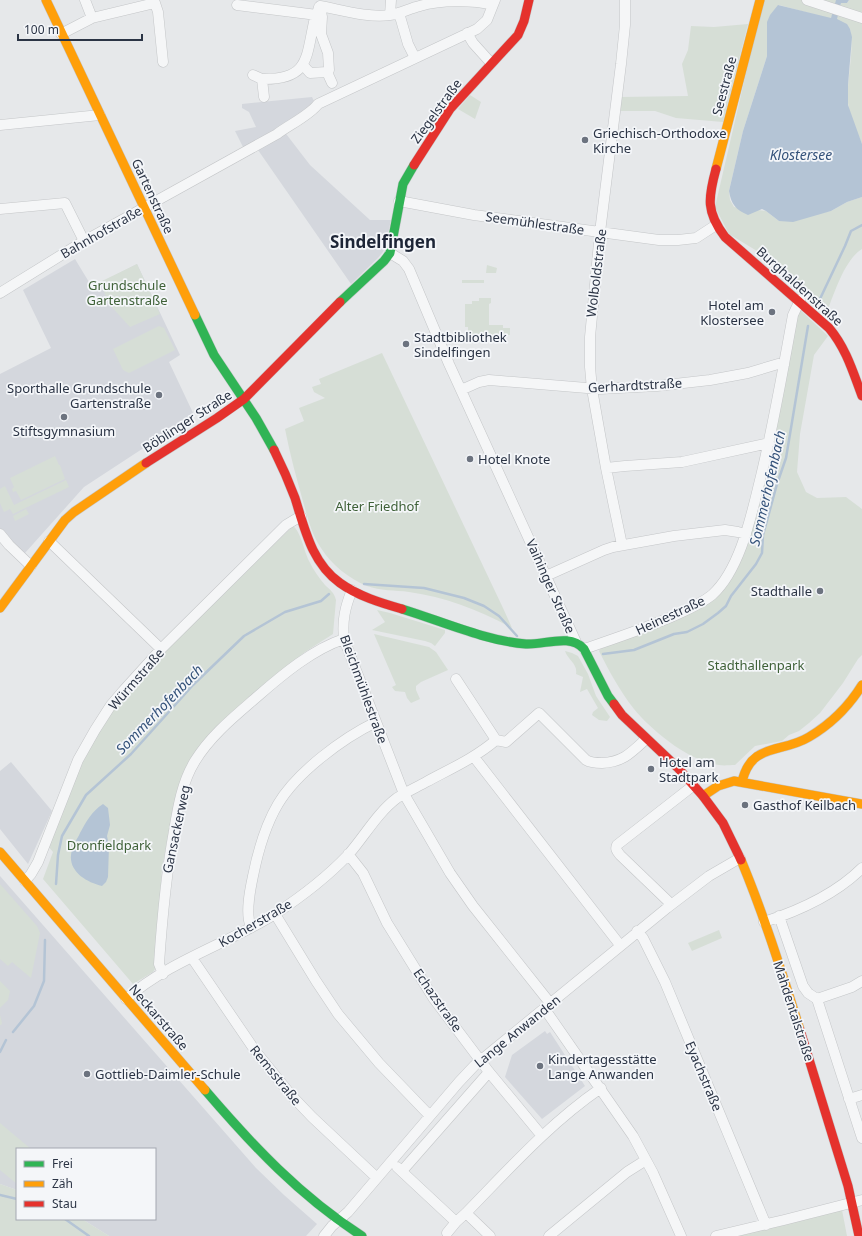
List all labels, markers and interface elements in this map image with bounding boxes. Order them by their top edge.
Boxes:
scale bar [18,16,142,42]
text: 100 m [24,21,59,38]
street label: Seestraße [707,54,741,118]
street label: Ziegelstraße [406,75,466,147]
place label: Griechisch-Orthodoxe Kirche [593,124,727,157]
marker: Griechisch-Orthodoxe Kirche [580,135,590,145]
water label: Klostersee [770,145,832,164]
street label: Gartenstraße [128,155,178,237]
street label: Bahnhofstraße [57,201,145,263]
street label: Seemühlestraße [484,207,586,239]
street label: Wolboldstraße [582,228,610,318]
district label: Sindelfingen [330,230,436,253]
street label: Burghaldenstraße [753,242,847,330]
park label: Grundschule Gartenstraße [86,276,168,309]
place label: Hotel am Klostersee [700,296,764,329]
marker: Hotel am Klostersee [767,307,777,317]
place label: Stadtbibliothek Sindelfingen [414,328,507,361]
marker: Stadtbibliothek Sindelfingen [401,339,411,349]
street label: Gerhardtstraße [588,374,682,396]
place label: Sporthalle Grundschule Gartenstraße [7,379,151,412]
street label: Böblinger Straße [139,385,235,457]
marker: Sporthalle Grundschule Gartenstraße [154,390,164,400]
marker: Stiftsgymnasium [59,412,69,422]
place label: Stiftsgymnasium [13,422,115,440]
water label: Sommerhofenbach [744,428,790,548]
place label: Hotel Knote [478,450,550,468]
marker: Hotel Knote [465,454,475,464]
park label: Alter Friedhof [335,497,420,515]
street label: Vaihinger Straße [522,536,580,636]
place label: Stadthalle [751,582,812,600]
marker: Stadthalle [815,586,825,596]
street label: Heinestraße [632,591,708,639]
street label: Bleichmühlestraße [336,632,392,746]
street label: Würmstraße [104,644,168,714]
park label: Stadthallenpark [708,656,804,674]
water label: Sommerhofenbach [111,660,207,758]
place label: Hotel am Stadtpark [659,753,718,786]
marker: Hotel am Stadtpark [646,764,656,774]
street label: Gansackerweg [158,783,194,875]
place label: Gasthof Keilbach [753,796,856,814]
marker: Gasthof Keilbach [740,800,750,810]
park label: Dronfieldpark [67,836,151,854]
street label: Kocherstraße [215,895,295,951]
street label: Mahdentalstraße [769,958,819,1064]
street label: Echazstraße [409,965,467,1035]
street label: Neckarstraße [125,980,193,1054]
street label: Lange Anwanden [470,991,564,1071]
street label: Eyachstraße [681,1038,727,1114]
street label: Remsstraße [246,1041,306,1109]
place label: Kindertagesstätte Lange Anwanden [548,1050,657,1083]
marker: Kindertagesstätte Lange Anwanden [535,1061,545,1071]
place label: Gottlieb-Daimler-Schule [95,1065,241,1083]
marker: Gottlieb-Daimler-Schule [82,1069,92,1079]
legend [16,1148,156,1220]
text: Frei [52,1155,73,1172]
text: Zäh [52,1175,73,1192]
text: Stau [52,1195,77,1212]

